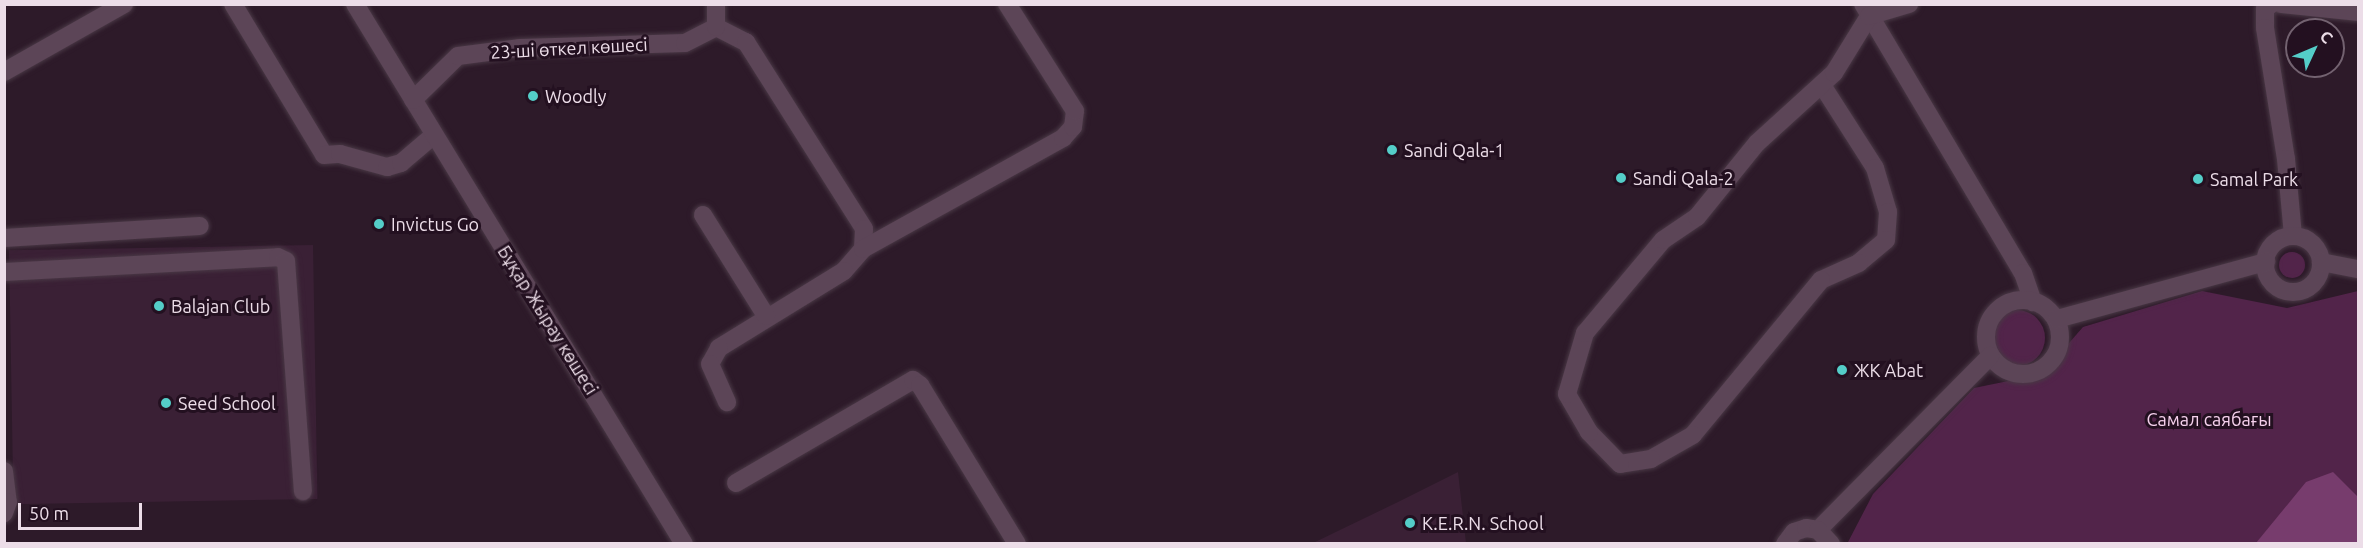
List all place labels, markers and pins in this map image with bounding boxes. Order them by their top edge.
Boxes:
place label: Woodly [545,85,606,107]
marker: Woodly [526,89,540,103]
place label: Sandi Qala-1 [1404,139,1505,161]
marker: Sandi Qala-1 [1385,143,1399,157]
place label: Sandi Qala-2 [1633,167,1734,189]
place label: Samal Park [2210,168,2298,190]
marker: Sandi Qala-2 [1614,171,1628,185]
marker: Samal Park [2191,172,2205,186]
place label: Invictus Go [391,213,479,235]
marker: Invictus Go [372,217,386,231]
place label: Balajan Club [171,295,270,317]
marker: Balajan Club [152,299,166,313]
place label: ЖК Abat [1854,359,1923,381]
marker: ЖК Abat [1835,363,1849,377]
place label: Seed School [178,392,276,414]
marker: Seed School [159,396,173,410]
place label: K.E.R.N. School [1422,512,1544,534]
marker: K.E.R.N. School [1403,516,1417,530]

